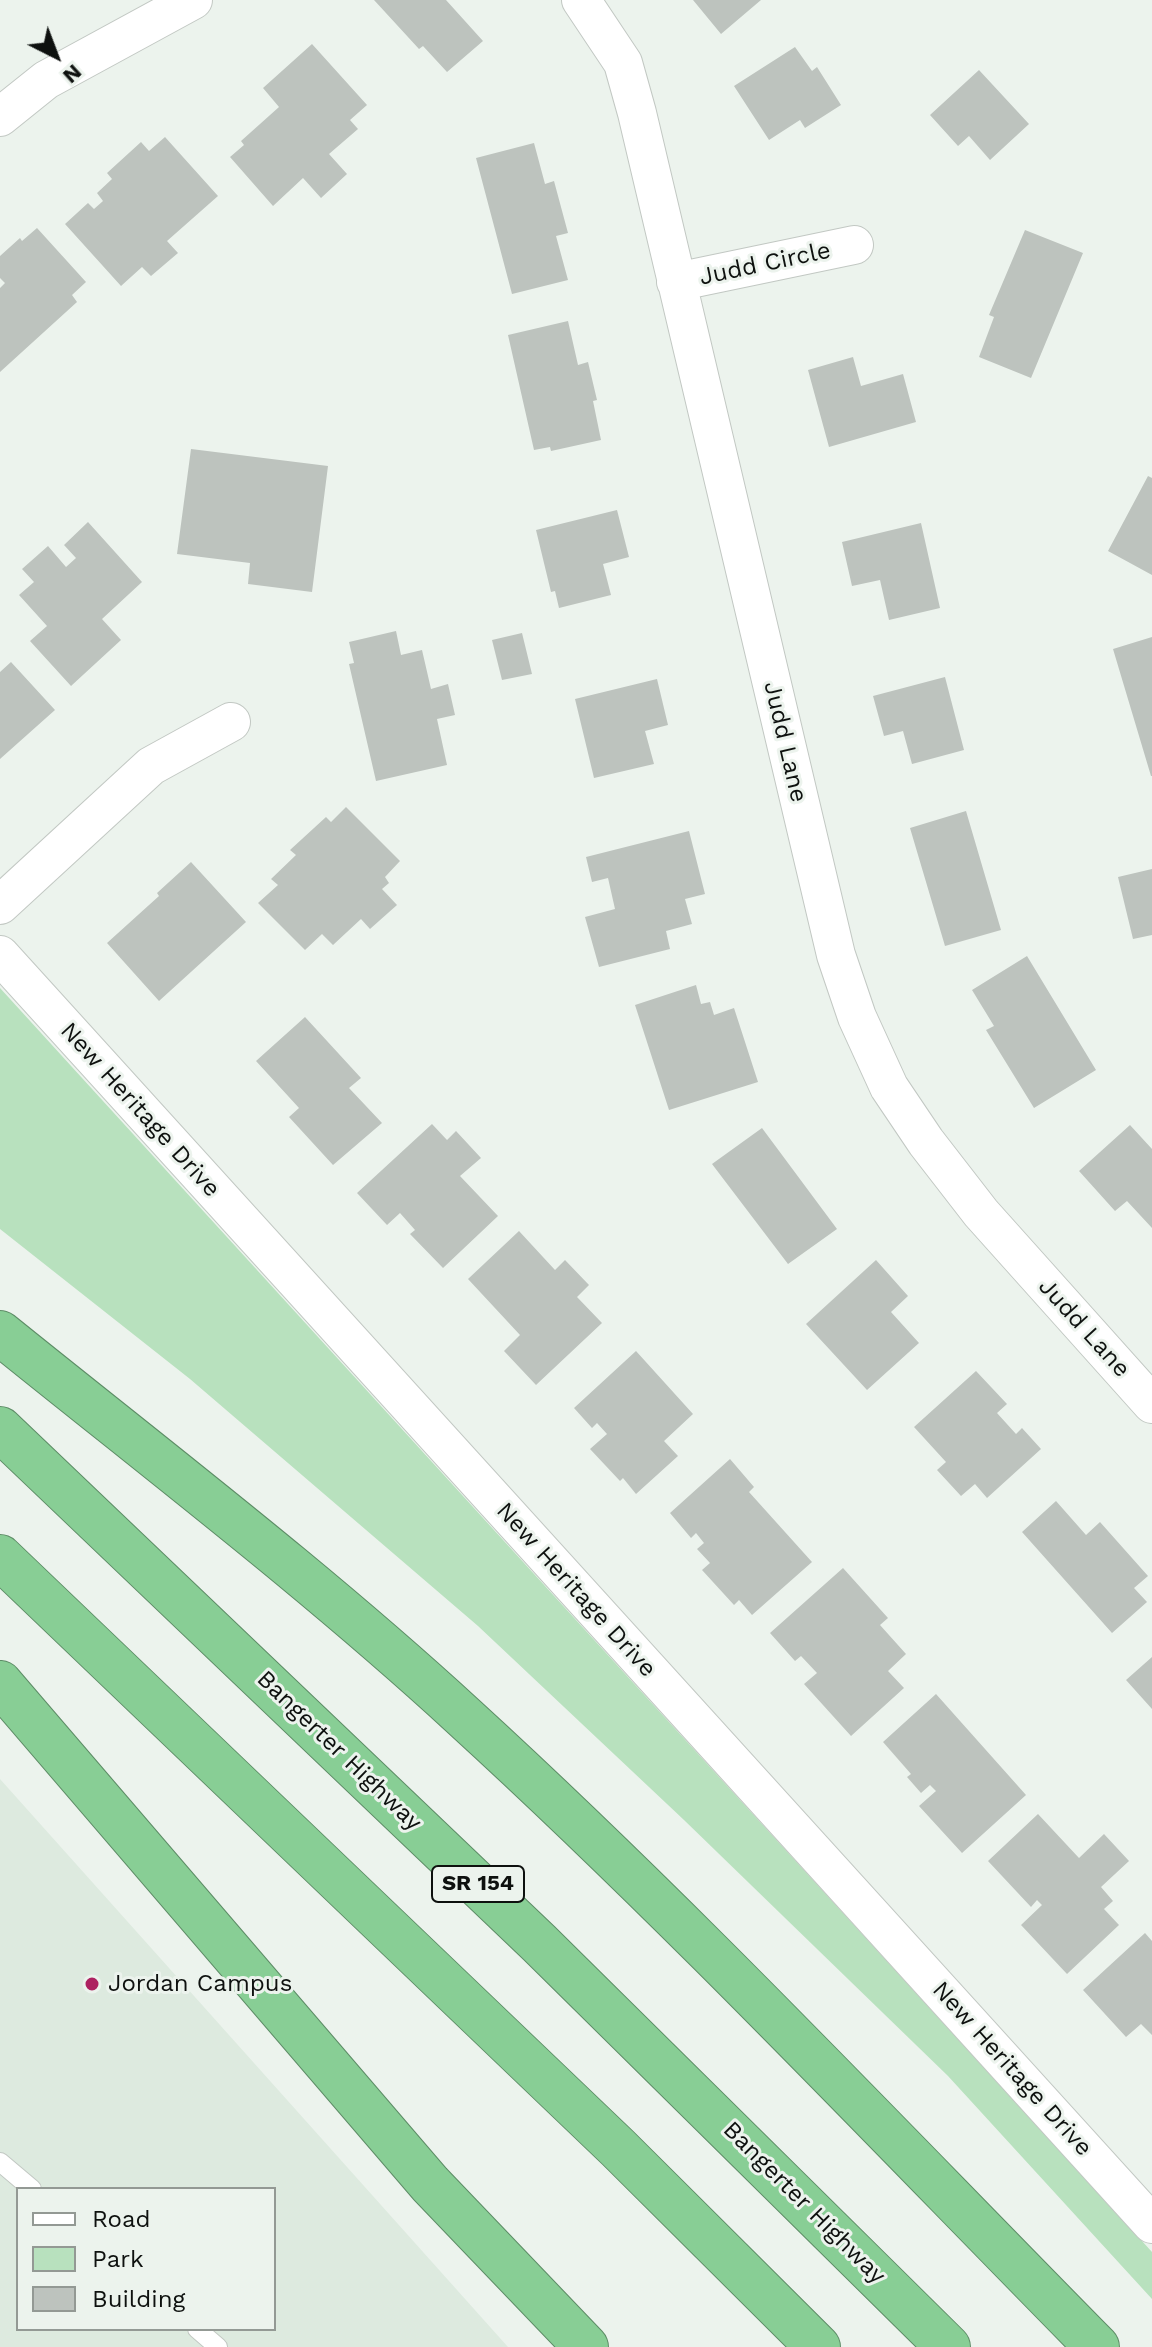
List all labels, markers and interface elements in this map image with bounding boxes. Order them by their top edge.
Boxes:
north arrow [16,16,96,96]
text: N [58,59,87,89]
street label: Judd Circle [697,236,833,292]
street label: Judd Lane [757,679,813,805]
street label: New Heritage Drive [54,1017,226,1203]
street label: Judd Lane [1032,1273,1136,1383]
street label: New Heritage Drive [490,1497,662,1683]
street label: Bangerter Highway [251,1665,427,1837]
road number: SR 154 [432,1866,524,1902]
place label: Jordan Campus [108,1970,292,1998]
marker: Jordan Campus [83,1975,101,1993]
street label: New Heritage Drive [926,1976,1098,2162]
street label: Bangerter Highway [717,2116,891,2290]
legend [16,2187,276,2331]
text: Road [92,2205,151,2233]
text: Park [92,2245,144,2273]
text: Building [92,2285,185,2313]

